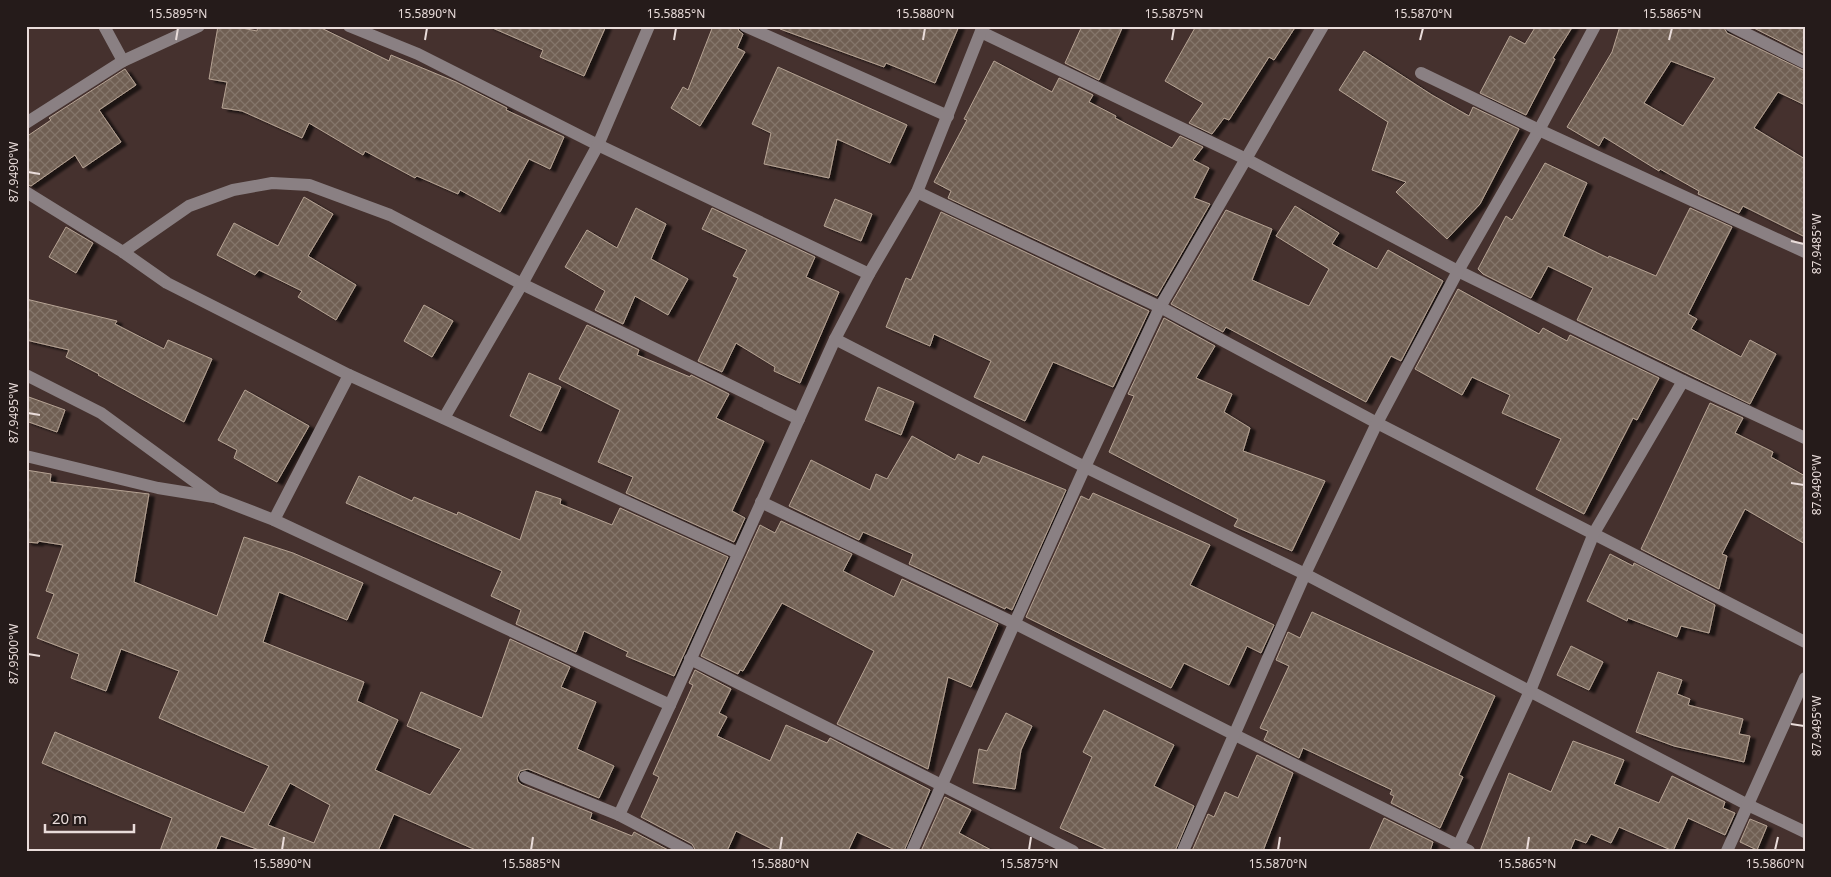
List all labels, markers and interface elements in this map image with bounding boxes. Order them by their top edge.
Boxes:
text: 15.5895°N [149,5,207,22]
text: 15.5890°N [398,5,456,22]
text: 15.5885°N [647,5,705,22]
text: 15.5880°N [896,5,954,22]
text: 15.5875°N [1145,5,1203,22]
text: 15.5870°N [1394,5,1452,22]
text: 15.5865°N [1643,5,1701,22]
text: 87.9490°W [5,142,22,202]
text: 87.9485°W [1808,214,1825,274]
text: 87.9495°W [5,383,22,443]
text: 87.9490°W [1808,455,1825,515]
text: 87.9500°W [5,624,22,684]
text: 87.9495°W [1808,696,1825,756]
scale bar [45,802,134,834]
text: 20 m [52,808,87,828]
text: 15.5890°N [253,855,311,872]
text: 15.5885°N [502,855,560,872]
text: 15.5880°N [751,855,809,872]
text: 15.5875°N [1000,855,1058,872]
text: 15.5870°N [1249,855,1307,872]
text: 15.5865°N [1498,855,1556,872]
text: 15.5860°N [1746,855,1804,872]

